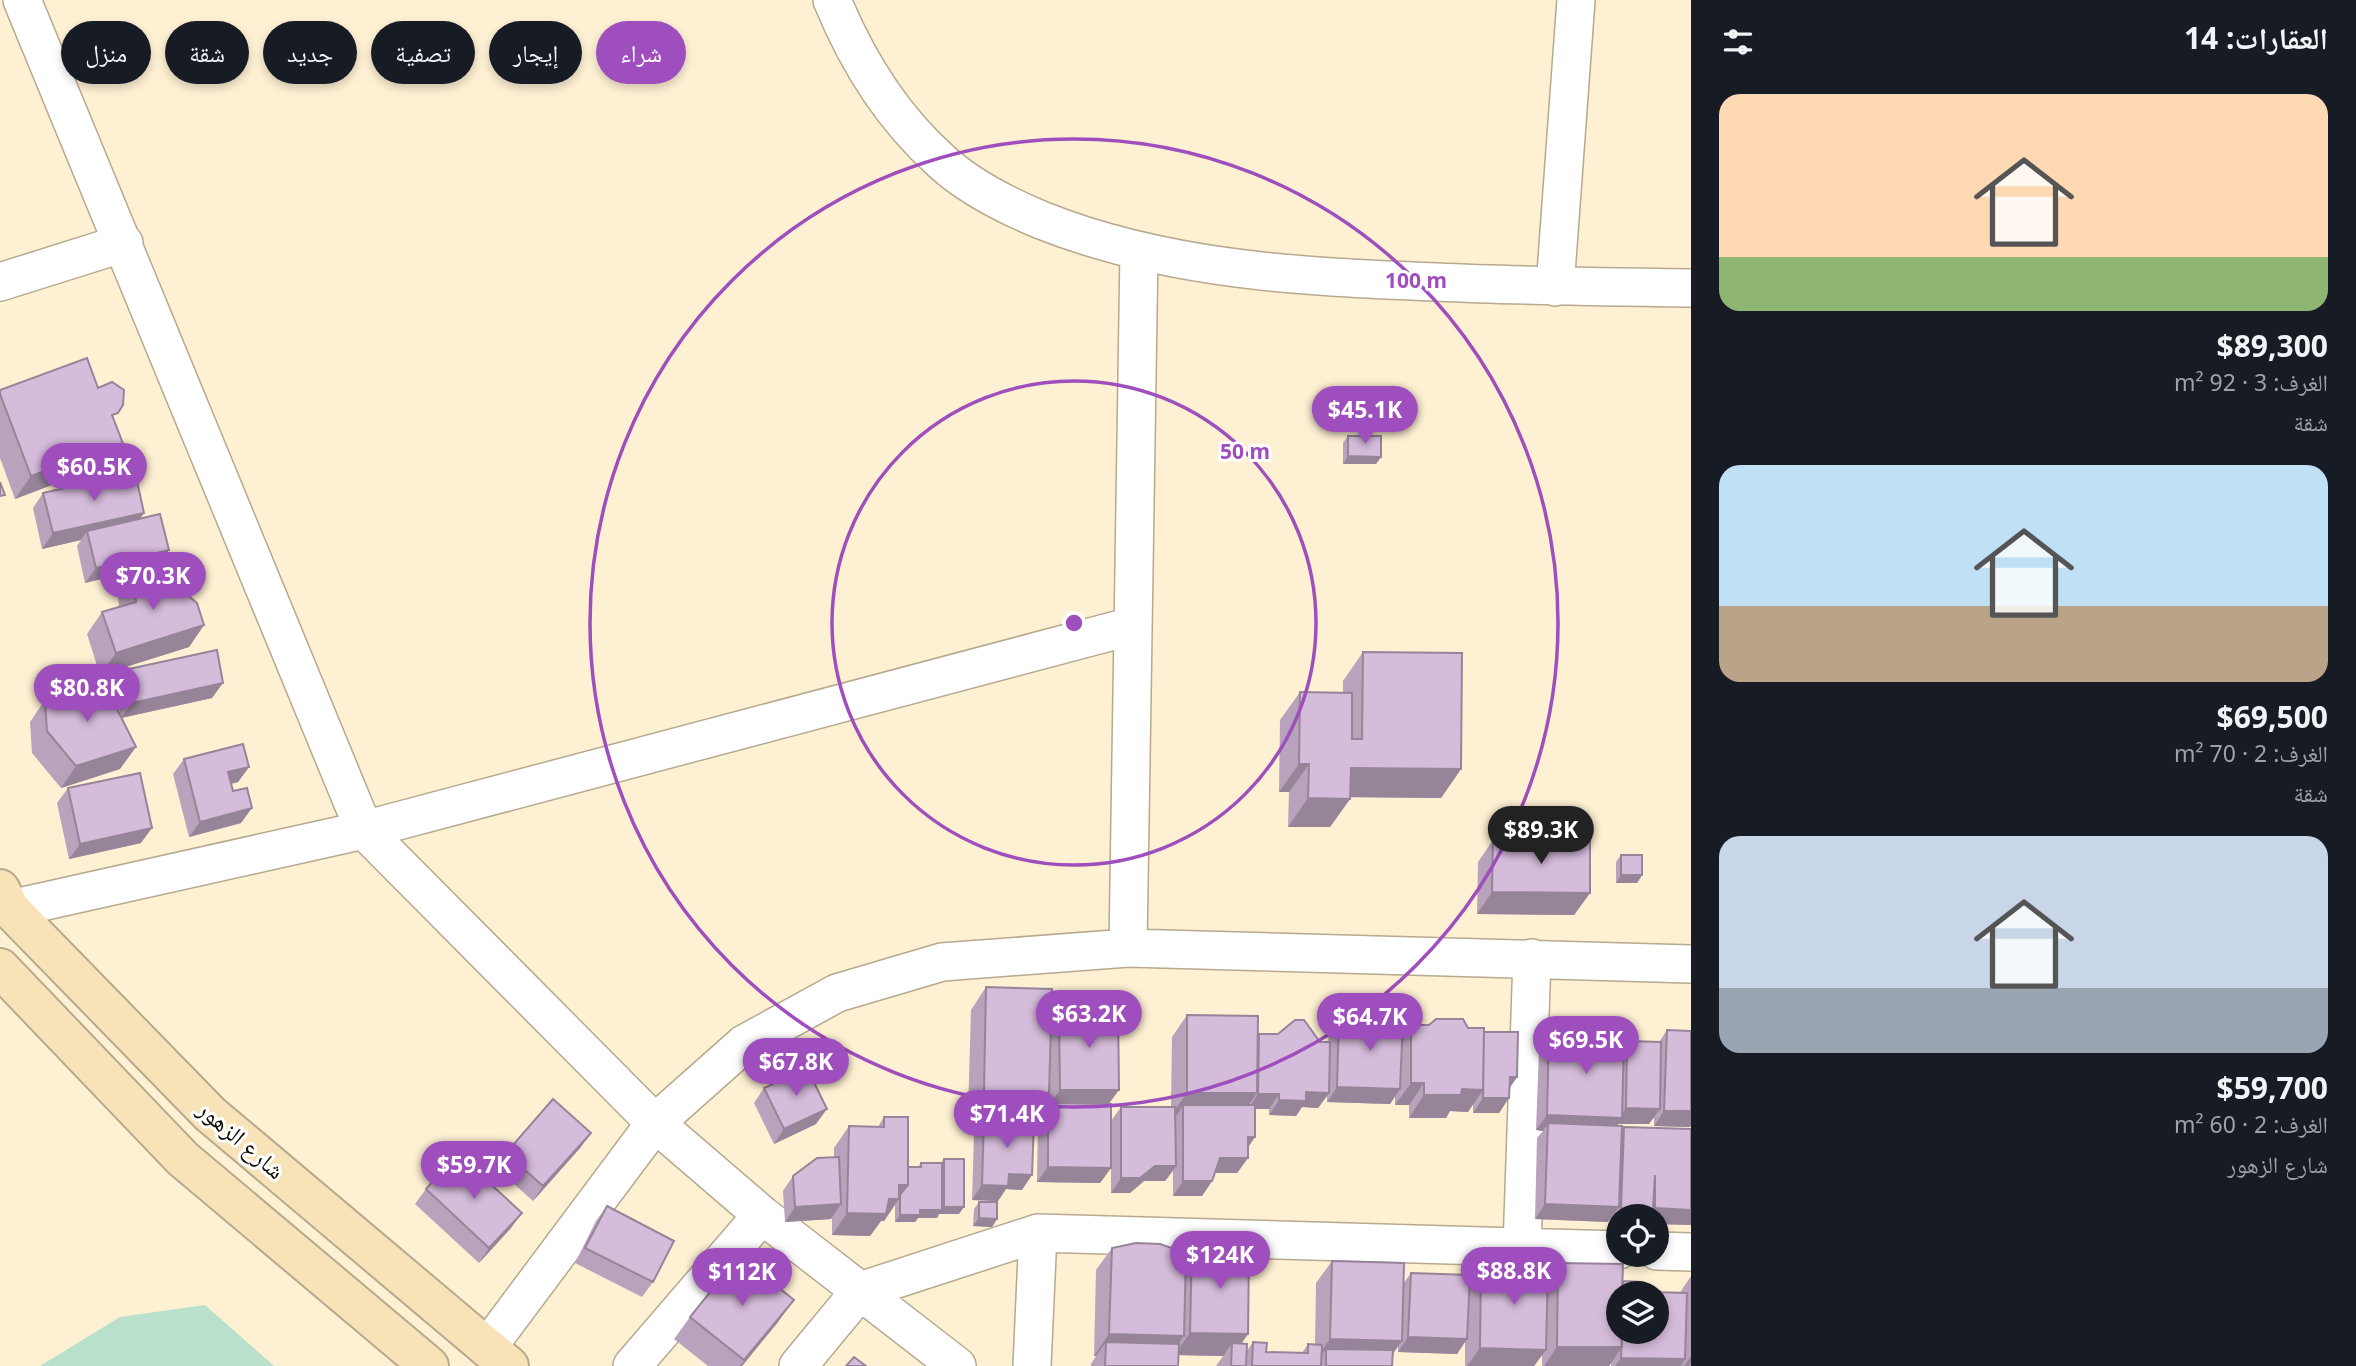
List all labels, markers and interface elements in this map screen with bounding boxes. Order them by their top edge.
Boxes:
text: العقارات: 14 [2184,17,2328,58]
chip: منزل [61,21,151,84]
chip: شقة [165,21,249,84]
chip: جديد [263,21,357,84]
chip: تصفية [371,21,475,84]
chip: إيجار [489,21,582,84]
chip: شراء [596,21,686,84]
icon: filters [1719,23,1757,61]
icon: home [1961,139,2087,265]
text: 100 m [1385,266,1447,294]
text: $89,300 [2216,325,2328,366]
text: الغرف: 3 · 92 m² [2174,366,2328,398]
pin: $45.1K [1308,386,1422,446]
text: $45.1K [1328,393,1402,425]
text: شقة [2294,406,2328,438]
text: 50 m [1220,437,1270,465]
pin: $60.5K [37,444,151,503]
text: $60.5K [57,450,131,482]
icon: home [1961,510,2087,636]
pin: $70.3K [96,552,210,612]
text: $70.3K [116,559,190,591]
centre of rings [1062,611,1086,635]
pin: $80.8K [30,664,144,724]
text: $80.8K [50,671,124,703]
text: $69,500 [2216,696,2328,737]
text: الغرف: 2 · 70 m² [2174,737,2328,769]
text: شقة [2294,777,2328,809]
pin: $89.3K [1484,806,1598,866]
text: $89.3K [1504,813,1578,845]
icon: home [1961,881,2087,1007]
pin: $63.2K [1032,990,1146,1050]
pin: $64.7K [1313,993,1427,1053]
text: $63.2K [1052,997,1126,1029]
text: $64.7K [1333,1000,1407,1032]
pin: $69.5K [1529,1016,1643,1076]
text: $69.5K [1549,1023,1623,1055]
pin: $67.8K [739,1038,853,1098]
text: $67.8K [759,1045,833,1077]
text: $59,700 [2216,1067,2328,1108]
pin: $71.4K [950,1090,1064,1150]
street label: شارع الزهور [191,1091,292,1186]
text: $71.4K [970,1097,1044,1129]
text: الغرف: 2 · 60 m² [2174,1108,2328,1140]
pin: $59.7K [417,1142,531,1201]
text: $59.7K [437,1148,511,1180]
text: شارع الزهور [2227,1148,2328,1180]
map controls [1606,1204,1669,1344]
button: locate [1606,1204,1669,1267]
pin: $124K [1171,1232,1269,1291]
text: $124K [1186,1238,1254,1270]
pin: $112K [693,1248,791,1308]
pin: $88.8K [1457,1248,1571,1307]
text: $88.8K [1477,1254,1551,1286]
text: $112K [708,1255,776,1287]
button: layers [1606,1281,1669,1344]

